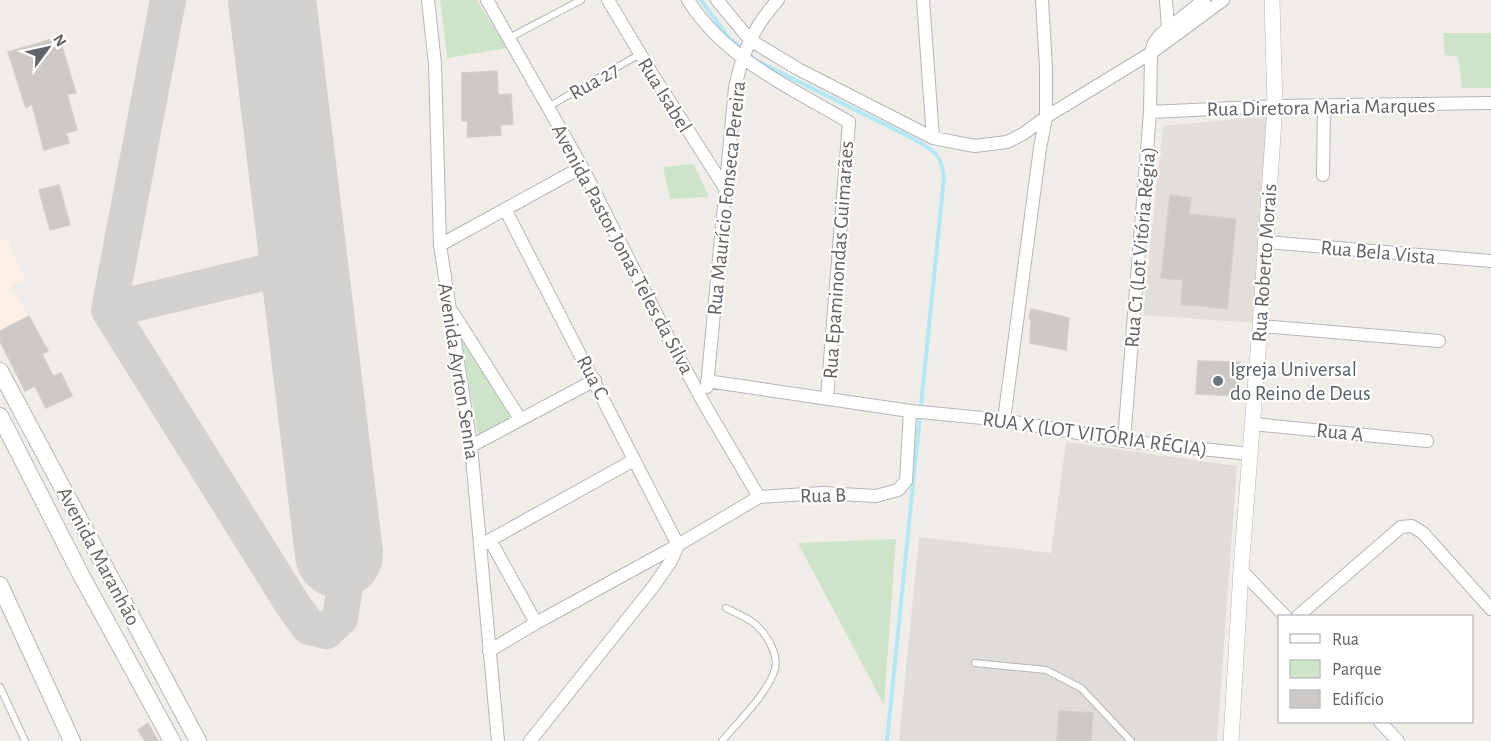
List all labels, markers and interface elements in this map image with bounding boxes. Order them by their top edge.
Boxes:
north arrow [18,18,78,78]
text: N [50,31,69,49]
street label: Rua Isabel [634,54,696,136]
street label: Rua 27 [566,59,623,104]
street label: Rua Maurício Fonseca Pereira [704,79,749,316]
street label: Rua Diretora Maria Marques [1206,95,1436,120]
street label: Avenida Pastor Jonas Teles da Silva [548,121,698,378]
street label: Rua Epaminondas Guimarães [820,140,857,380]
street label: Rua C1 (Lot Vitória Régia) [1121,146,1160,349]
street label: Rua Roberto Morais [1248,183,1281,343]
street label: Rua Bela Vista [1320,237,1437,268]
street label: Avenida Ayrton Senna [434,281,483,461]
street label: Rua C [573,352,612,403]
place label: Igreja Universal do Reino de Deus [1230,359,1371,404]
marker: Igreja Universal do Reino de Deus [1211,374,1225,388]
street label: RUA X (LOT VITÓRIA RÉGIA) [981,406,1209,461]
street label: Rua A [1315,420,1365,445]
street label: Avenida Maranhão [53,483,144,629]
street label: Rua B [800,485,846,506]
legend [1278,615,1473,723]
text: Rua [1332,631,1359,649]
text: Parque [1332,661,1381,679]
text: Edifício [1332,691,1384,709]

